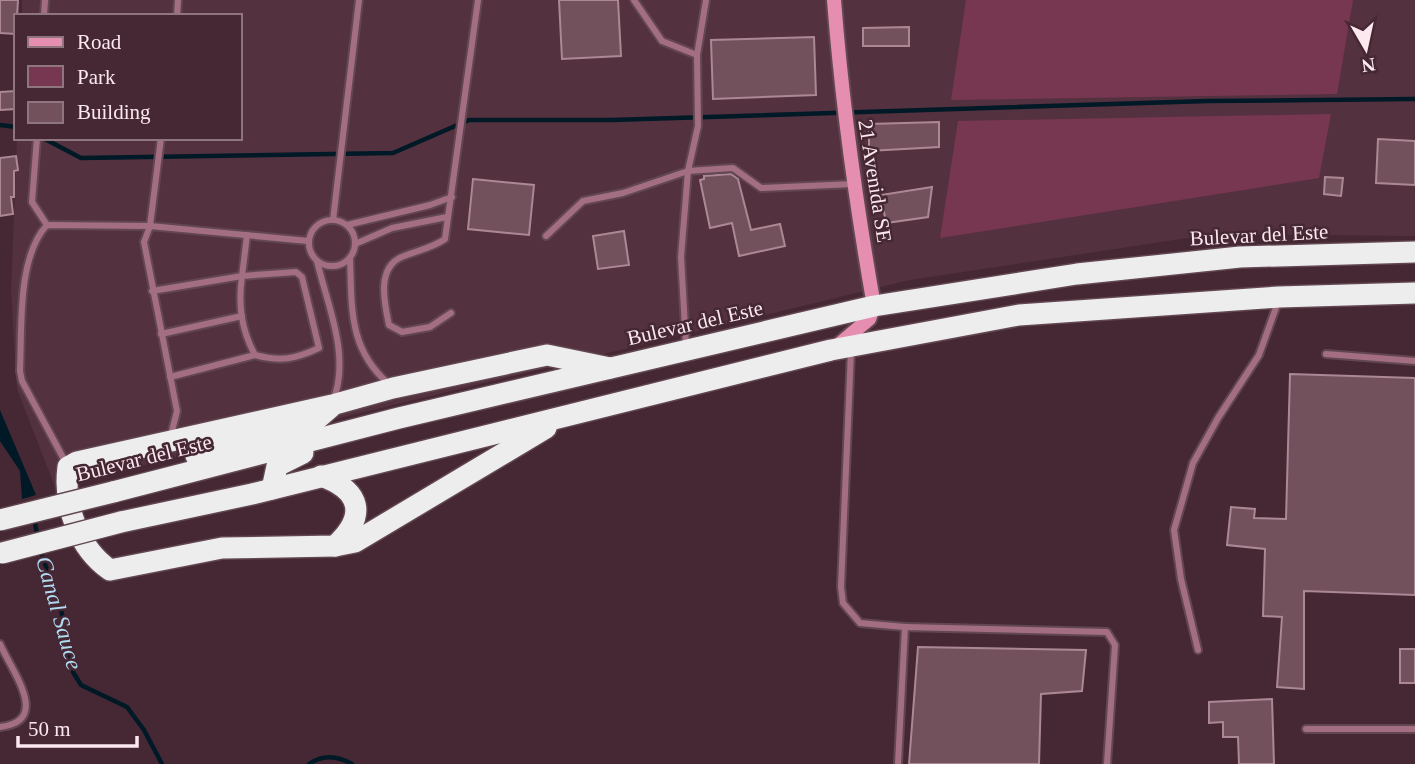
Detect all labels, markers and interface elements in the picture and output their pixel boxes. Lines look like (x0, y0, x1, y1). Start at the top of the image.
legend (14, 14, 242, 140)
north arrow (1331, 14, 1401, 84)
text: Road (77, 30, 122, 54)
text: N (1360, 54, 1377, 77)
text: Park (77, 65, 116, 89)
text: Building (77, 100, 151, 124)
street label: 21 Avenida SE (853, 118, 897, 244)
street label: Bulevar del Este (1189, 219, 1329, 251)
street label: Bulevar del Este (625, 296, 765, 350)
street label: Bulevar del Este (74, 430, 214, 486)
water label: Canal Sauce (31, 553, 87, 673)
scale bar (18, 704, 136, 748)
text: 50 m (28, 717, 71, 741)

